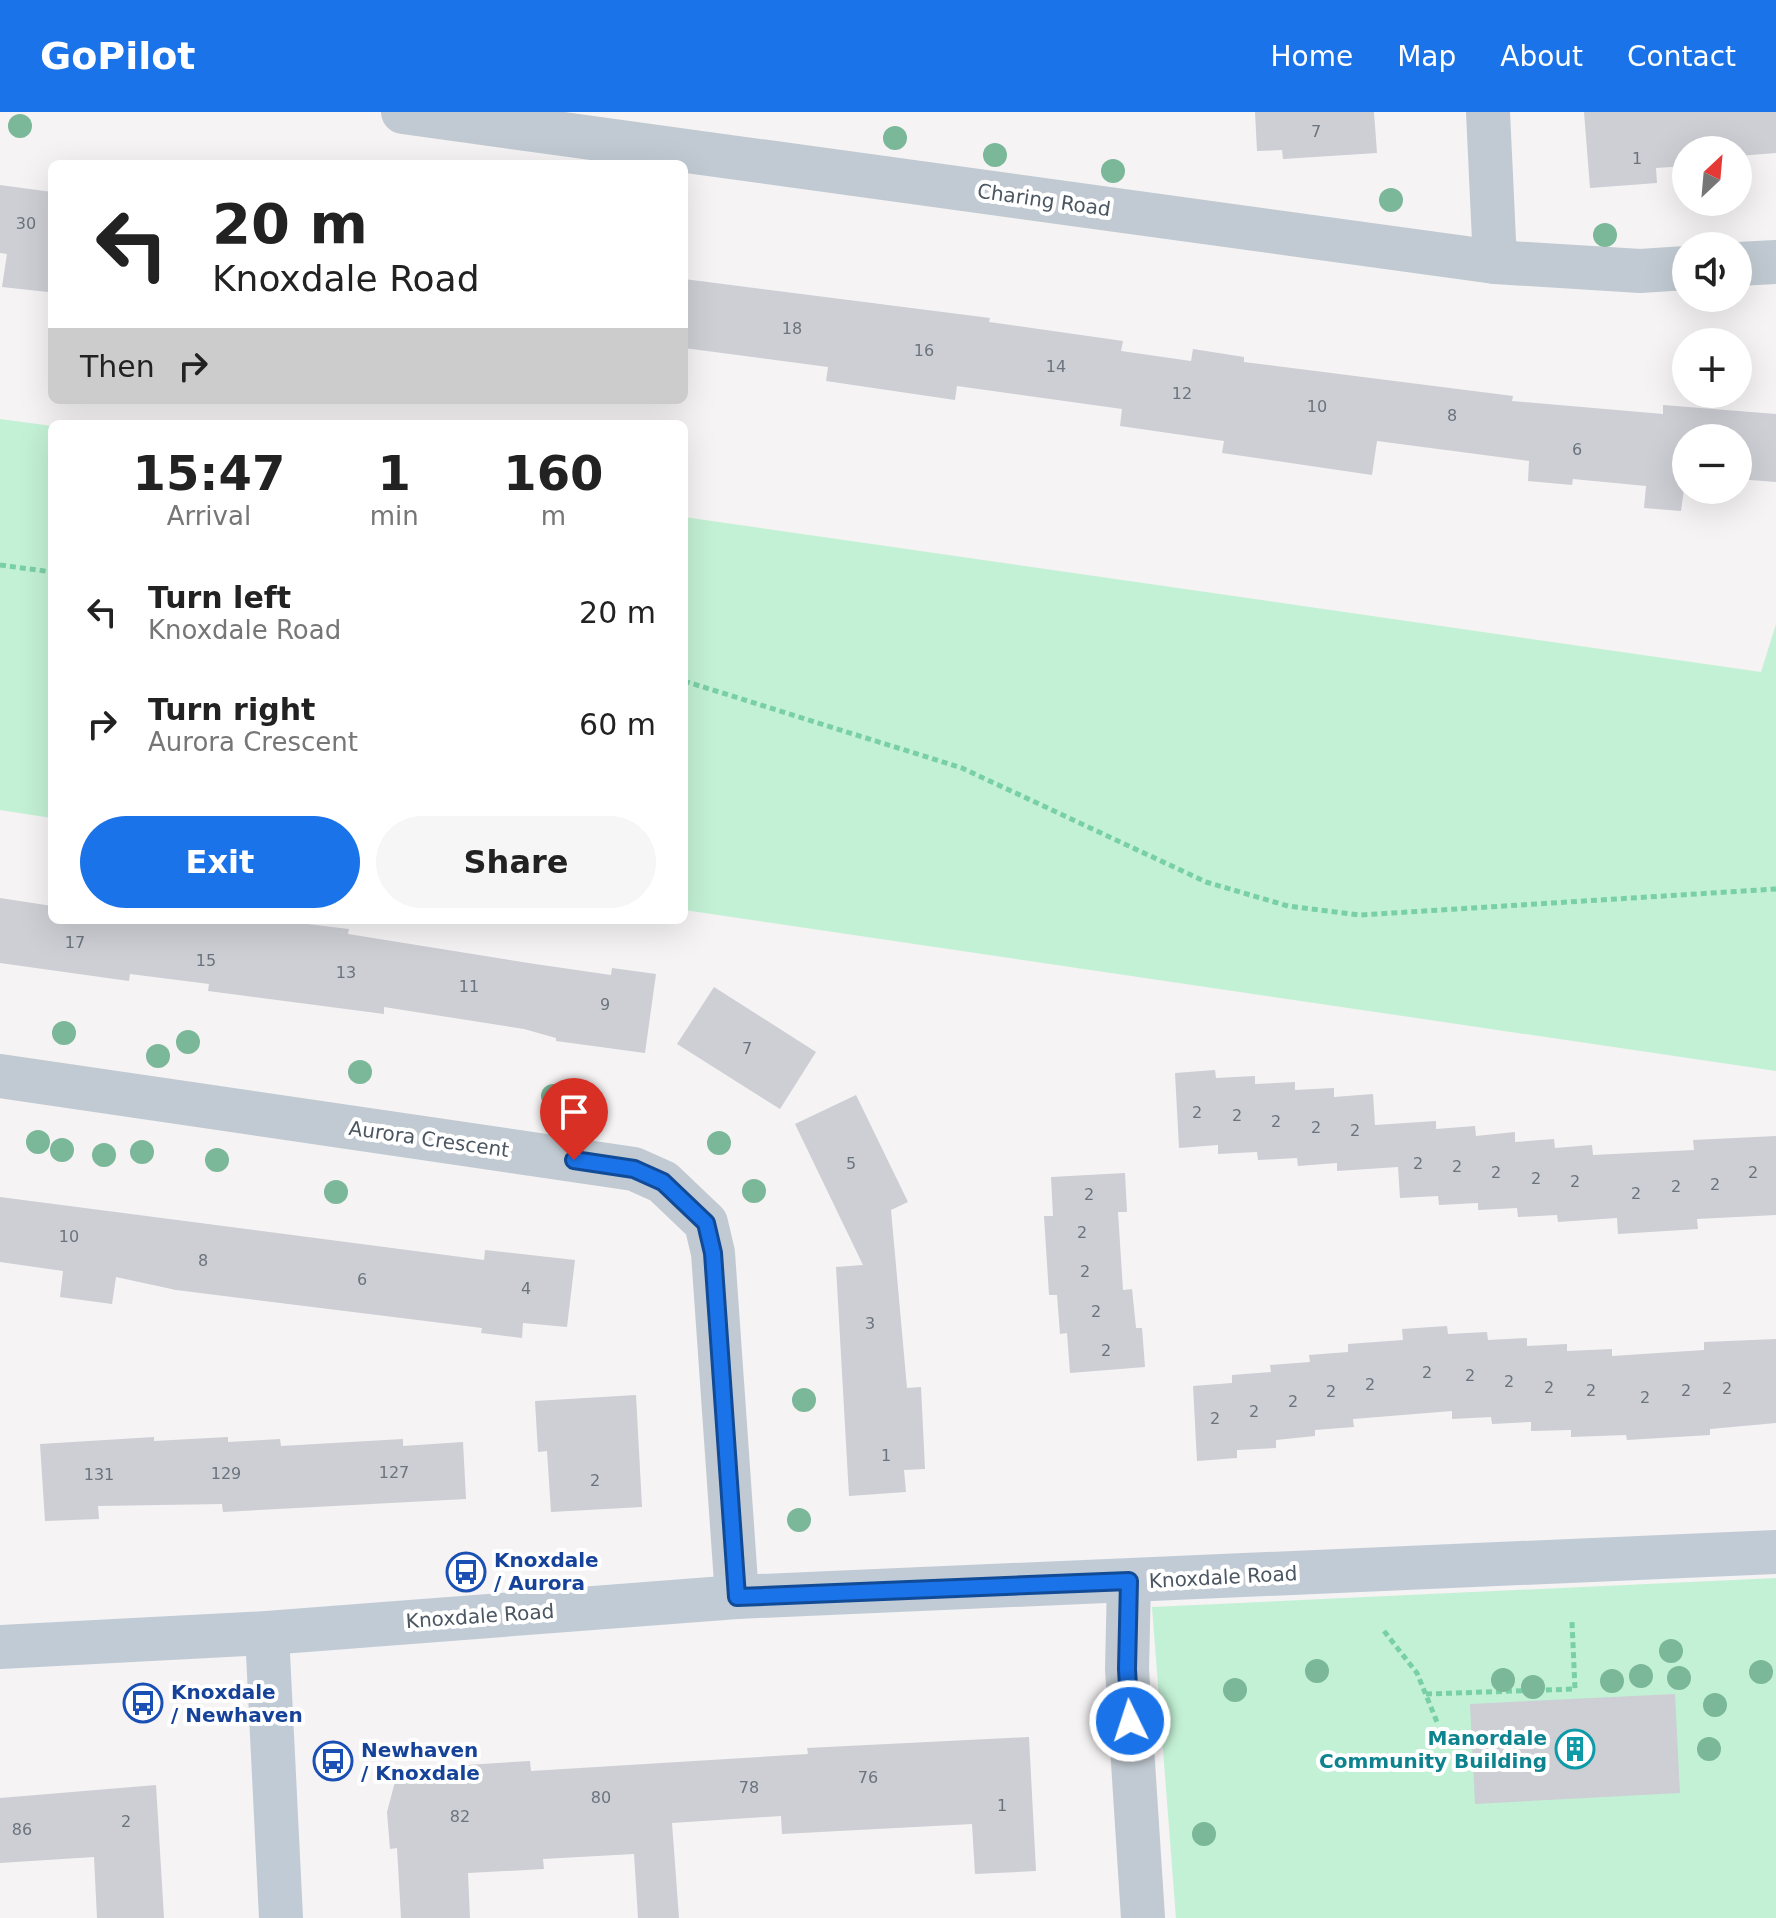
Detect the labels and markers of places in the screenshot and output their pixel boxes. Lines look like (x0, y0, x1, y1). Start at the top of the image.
pin (540, 1078, 608, 1160)
place label: Knoxdale / Aurora (494, 1548, 599, 1595)
bus stop icon: Knoxdale / Aurora (445, 1551, 487, 1593)
place label: Knoxdale / Newhaven (171, 1680, 303, 1727)
bus stop icon: Knoxdale / Newhaven (122, 1682, 164, 1724)
place label: Manordale Community Building (1319, 1726, 1547, 1773)
building icon: Manordale Community Building (1554, 1728, 1596, 1770)
place label: Newhaven / Knoxdale (361, 1738, 480, 1785)
bus stop icon: Newhaven / Knoxdale (312, 1740, 354, 1782)

